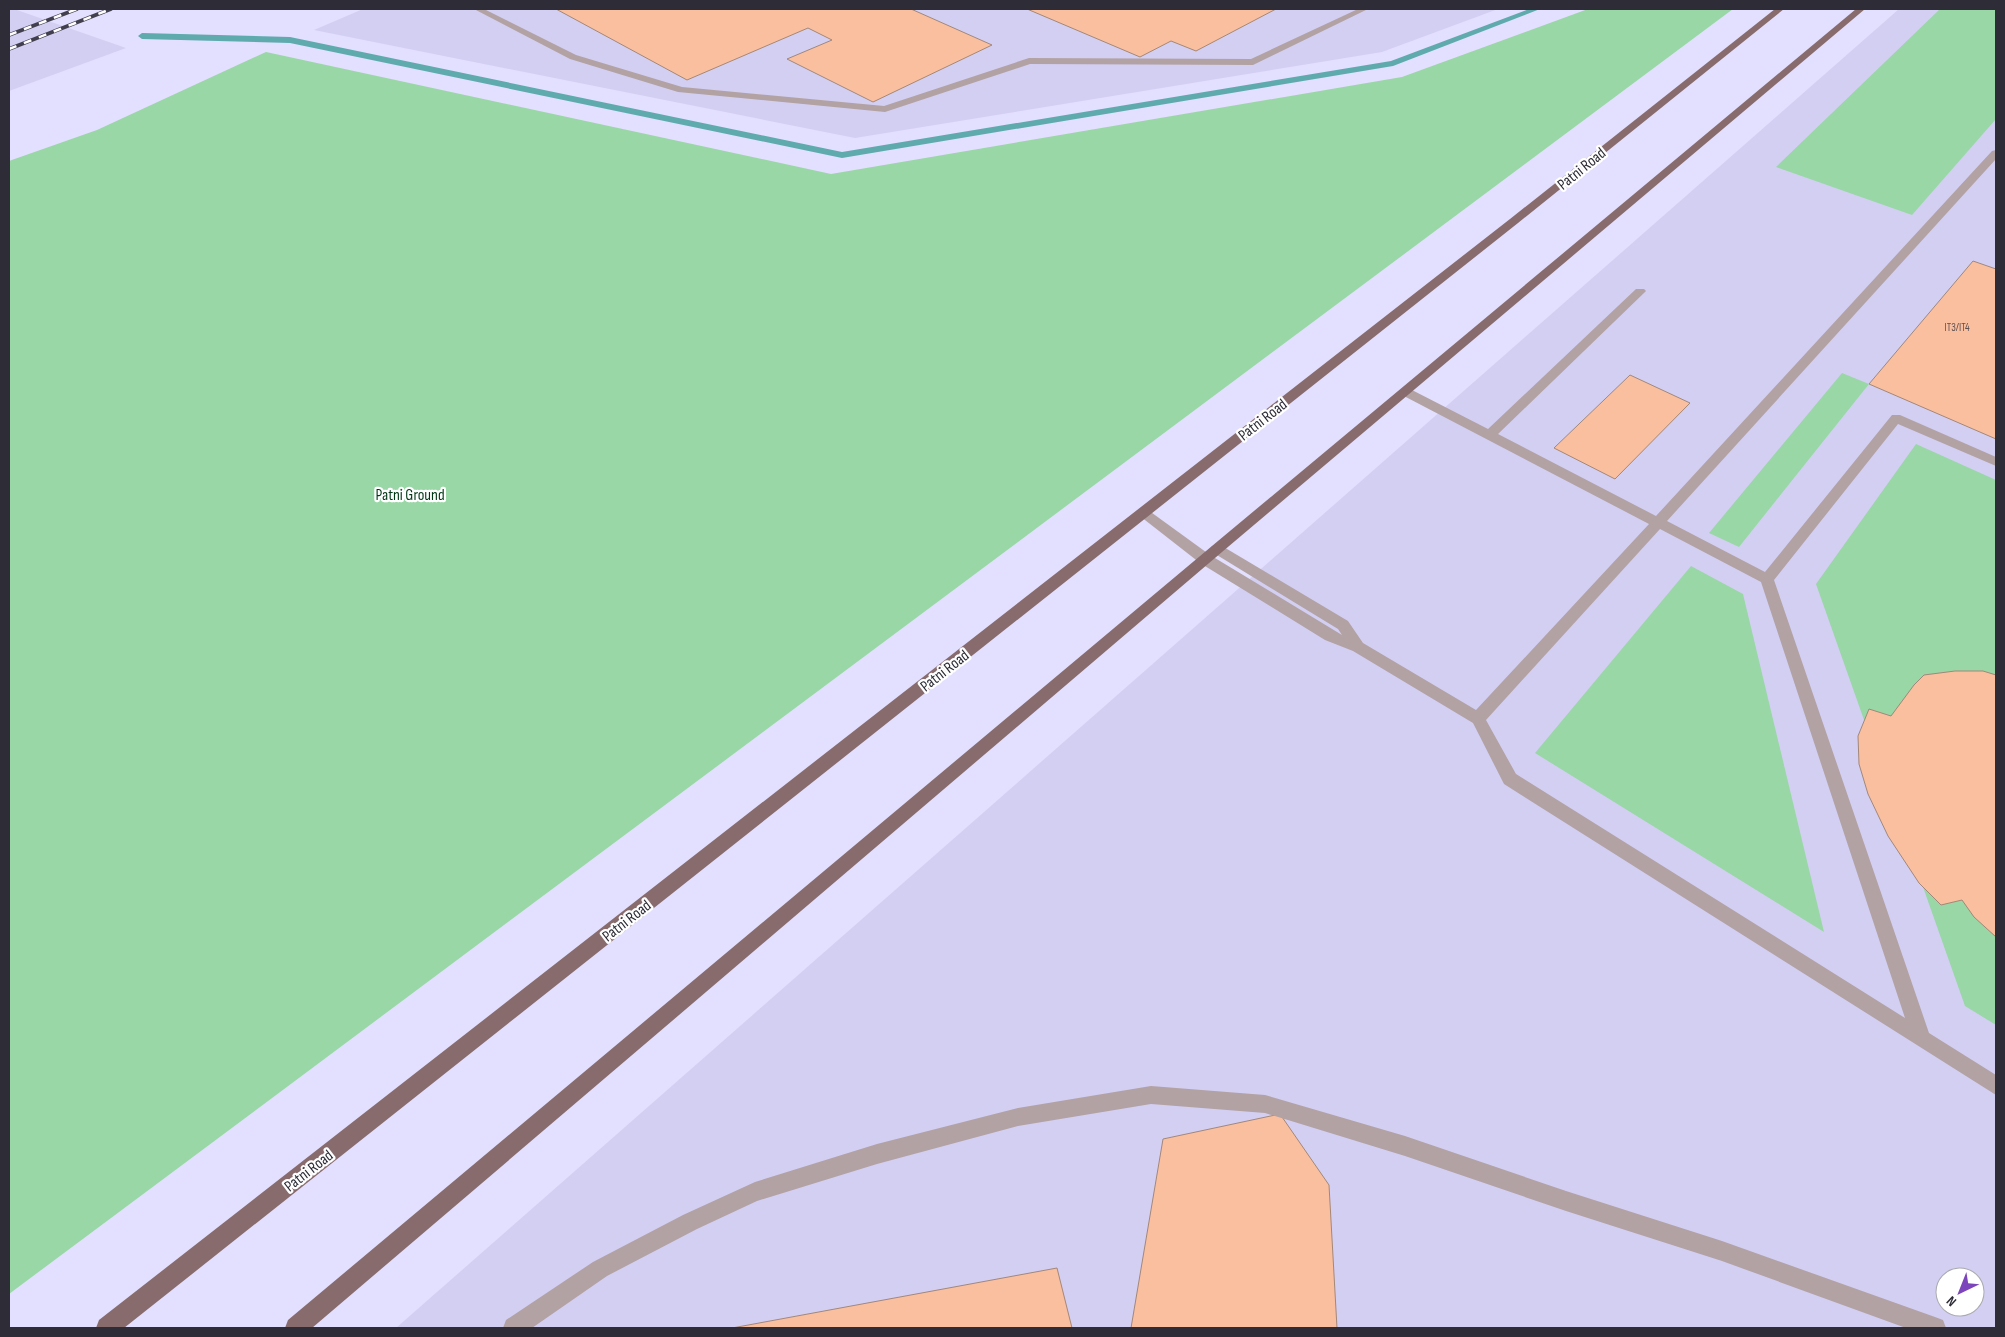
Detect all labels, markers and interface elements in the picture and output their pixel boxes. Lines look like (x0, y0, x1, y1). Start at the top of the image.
street label: Patni Road (1554, 144, 1610, 194)
house number: IT3/IT4 (1944, 321, 1970, 334)
street label: Patni Road (1235, 395, 1291, 445)
park label: Patni Ground (375, 486, 445, 505)
street label: Patni Road (917, 646, 973, 696)
street label: Patni Road (599, 896, 655, 946)
street label: Patni Road (281, 1146, 337, 1196)
north arrow (1935, 1267, 1985, 1317)
text: N (1943, 1292, 1960, 1310)

